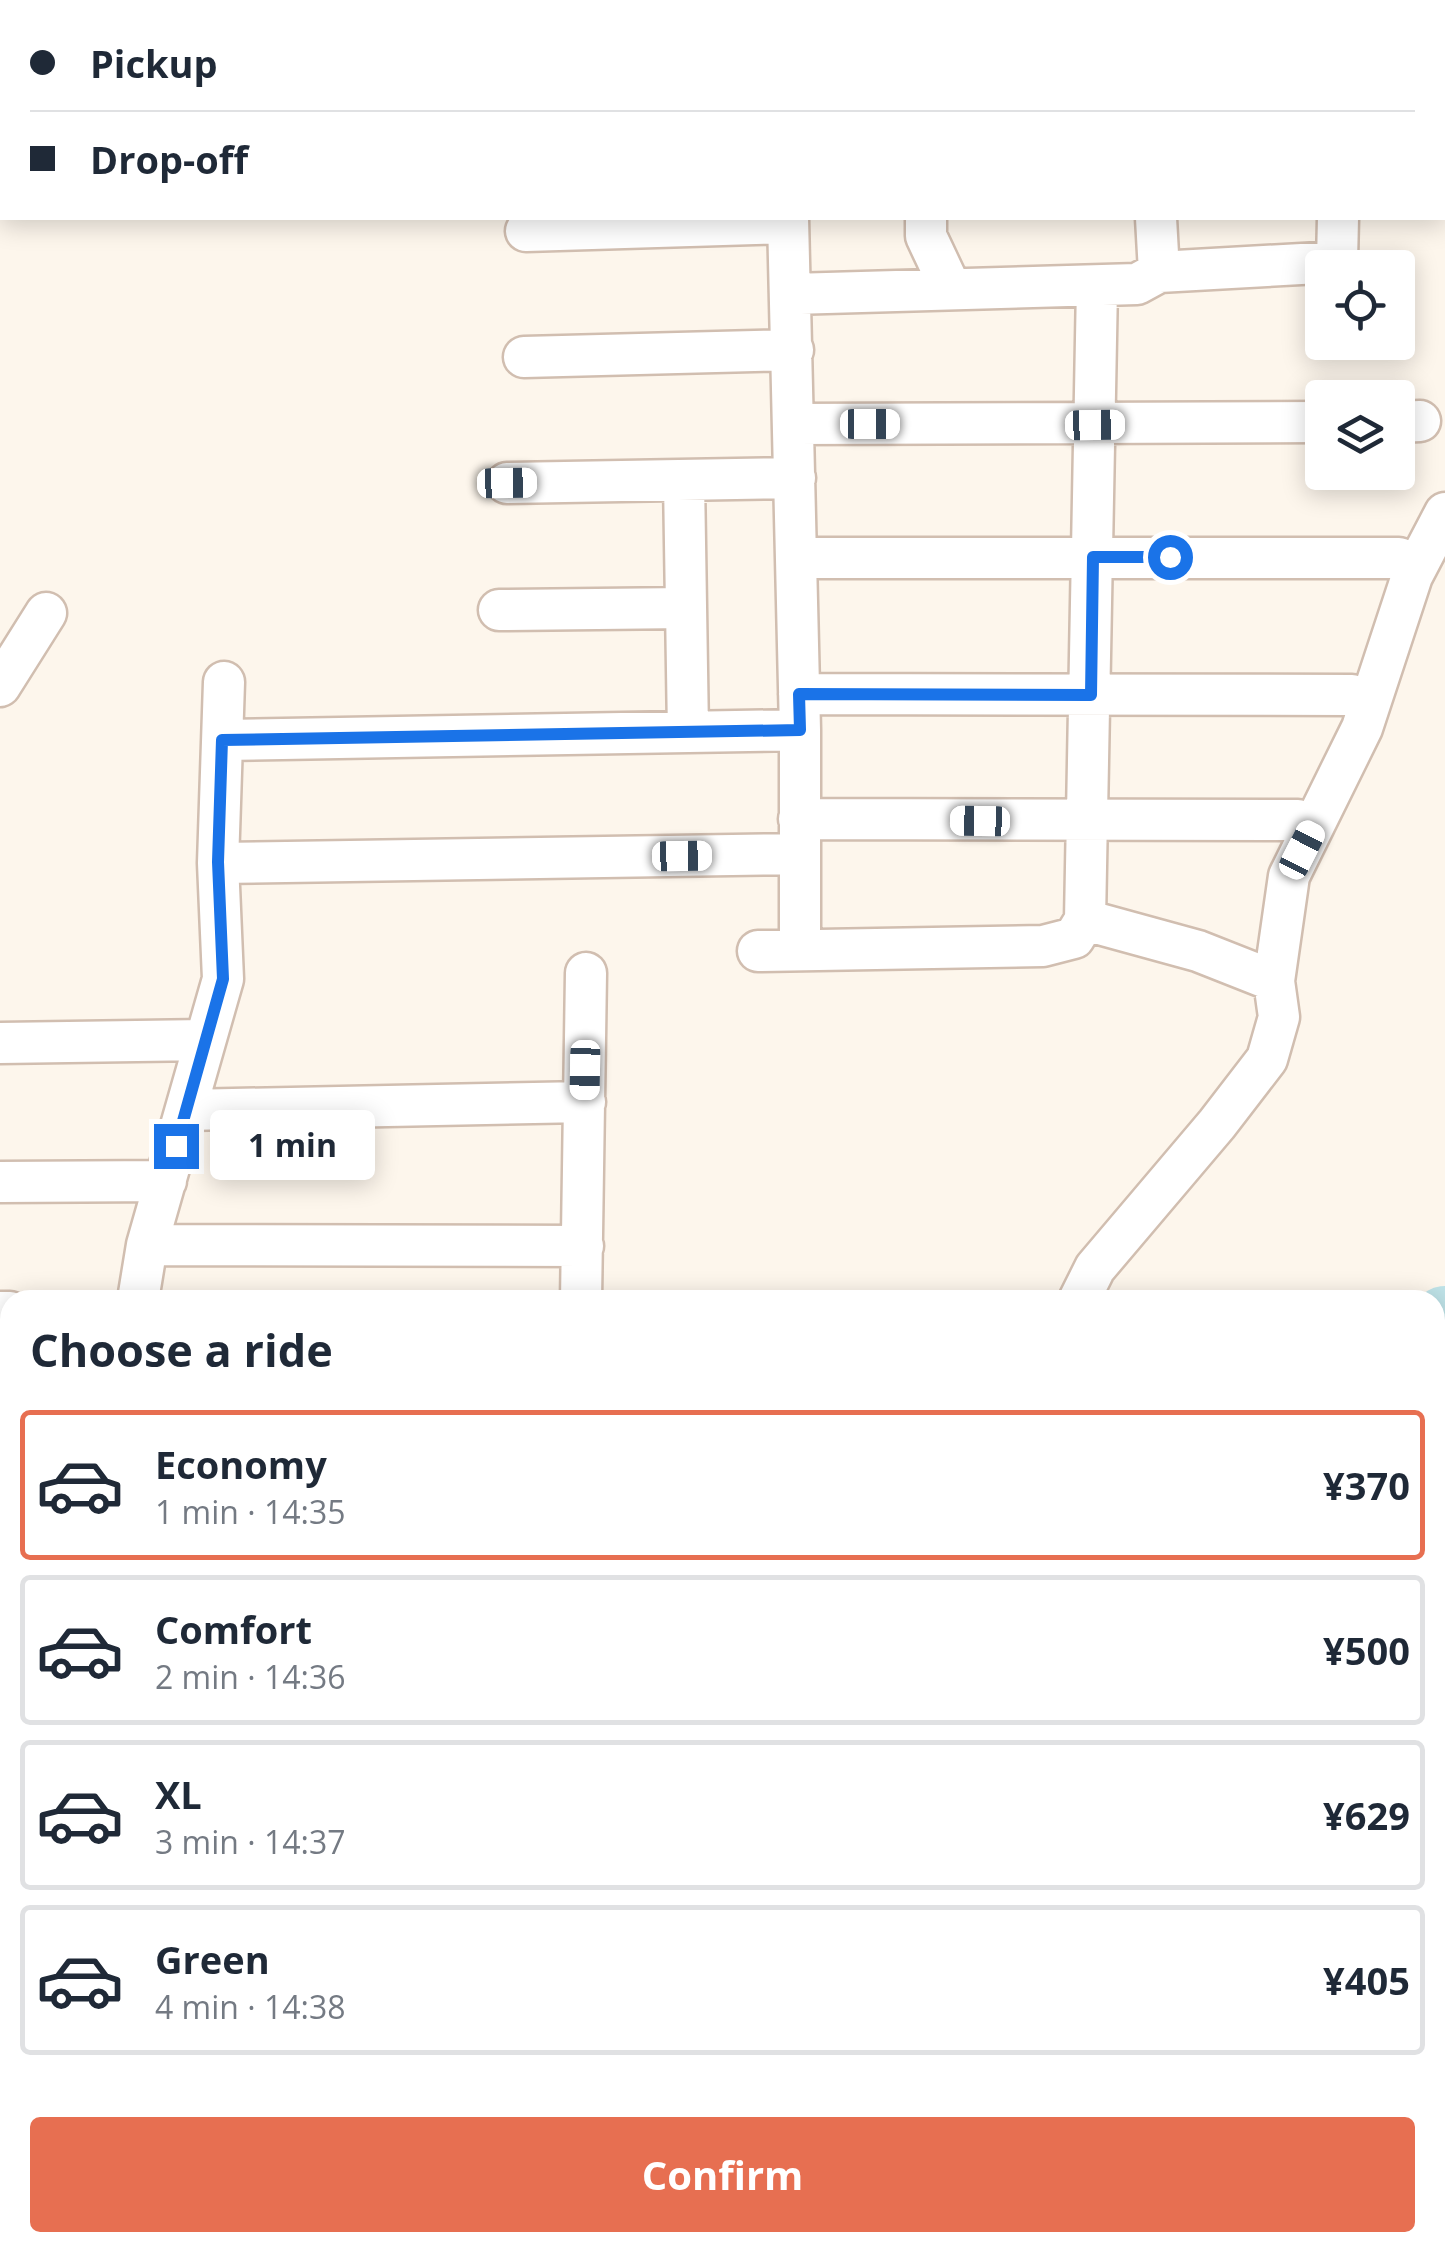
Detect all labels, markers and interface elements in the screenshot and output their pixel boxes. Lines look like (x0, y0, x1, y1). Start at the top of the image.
text: Pickup (90, 37, 218, 89)
text: Drop-off (90, 133, 248, 185)
map controls (1305, 250, 1415, 490)
button: locate (1305, 250, 1415, 360)
button: layers (1305, 380, 1415, 490)
car (840, 409, 900, 439)
car (1065, 409, 1125, 441)
car (477, 467, 537, 499)
route start (1148, 535, 1193, 580)
car (950, 805, 1010, 837)
car (1275, 816, 1329, 884)
car (652, 840, 712, 872)
car (569, 1040, 601, 1100)
callout: 1 min (211, 1111, 376, 1181)
text: 1 min (248, 1123, 337, 1166)
route end (154, 1124, 199, 1169)
text: Choose a ride (30, 1319, 333, 1380)
text: Economy (155, 1438, 327, 1490)
icon: car (35, 1440, 125, 1530)
text: ¥370 (1323, 1459, 1410, 1511)
text: 1 min · 14:35 (155, 1490, 346, 1533)
text: Comfort (155, 1603, 312, 1655)
icon: car (35, 1605, 125, 1695)
text: ¥500 (1323, 1624, 1410, 1676)
text: 2 min · 14:36 (155, 1655, 346, 1698)
text: XL (155, 1768, 202, 1820)
icon: car (35, 1770, 125, 1860)
text: ¥629 (1323, 1789, 1410, 1841)
text: 3 min · 14:37 (155, 1820, 346, 1863)
text: Green (155, 1933, 270, 1985)
icon: car (35, 1935, 125, 2025)
text: ¥405 (1323, 1954, 1410, 2006)
text: 4 min · 14:38 (155, 1985, 346, 2028)
button: Confirm (30, 2117, 1415, 2232)

